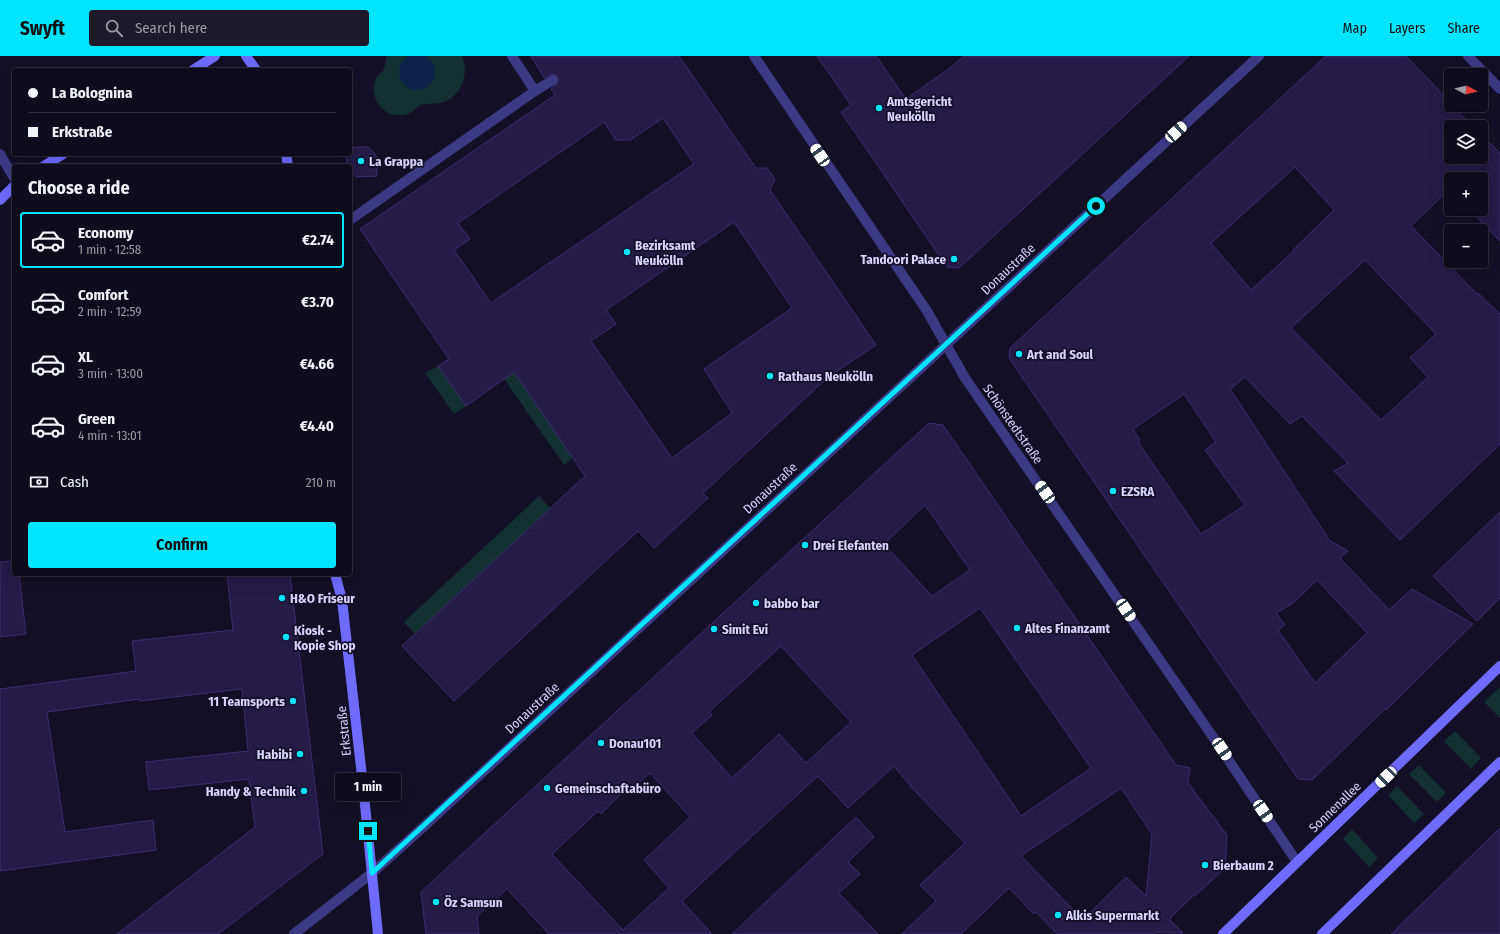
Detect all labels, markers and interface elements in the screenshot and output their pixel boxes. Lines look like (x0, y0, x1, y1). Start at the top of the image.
search box (89, 10, 369, 46)
text: Swyft (20, 17, 65, 40)
icon: search (103, 17, 125, 39)
text: Search here (135, 19, 207, 37)
text: Map (1343, 20, 1367, 37)
text: Layers (1389, 20, 1425, 37)
text: Share (1447, 20, 1480, 37)
north arrow (1444, 68, 1488, 112)
map controls (1444, 68, 1488, 268)
text: La Bolognina (52, 84, 132, 102)
place label: Amtsgericht Neukölln (886, 94, 953, 124)
marker: Amtsgericht Neukölln (874, 103, 884, 113)
car (1163, 120, 1189, 144)
button: layers (1444, 120, 1488, 164)
text: Erkstraße (52, 123, 112, 141)
car (808, 142, 832, 168)
place label: La Grappa (369, 154, 424, 169)
marker: La Grappa (356, 156, 366, 166)
button: + (1444, 172, 1488, 216)
text: Choose a ride (28, 177, 130, 199)
route start (1087, 197, 1105, 215)
icon: car (30, 222, 66, 258)
text: Economy (78, 224, 133, 242)
button: − (1444, 224, 1488, 268)
text: €2.74 (302, 231, 334, 249)
place label: Bezirksamt Neukölln (635, 238, 696, 268)
street label: Donaustraße (978, 240, 1038, 298)
text: 1 min · 12:58 (78, 242, 141, 257)
marker: Bezirksamt Neukölln (622, 247, 632, 257)
place label: Tandoori Palace (860, 252, 946, 267)
marker: Tandoori Palace (949, 254, 959, 264)
icon: car (30, 284, 66, 320)
text: Comfort (78, 286, 129, 304)
text: €3.70 (301, 293, 334, 311)
text: 2 min · 12:59 (78, 304, 141, 319)
icon: car (30, 346, 66, 382)
place label: Art and Soul (1026, 347, 1094, 362)
text: XL (78, 348, 93, 366)
marker: Art and Soul (1014, 349, 1024, 359)
text: €4.66 (300, 355, 334, 373)
text: 3 min · 13:00 (78, 366, 143, 381)
place label: Rathaus Neukölln (778, 369, 873, 384)
marker: Rathaus Neukölln (765, 371, 775, 381)
street label: Schönstedtstraße (980, 381, 1046, 467)
icon: car (30, 408, 66, 444)
text: Green (78, 410, 115, 428)
text: €4.40 (300, 417, 334, 435)
text: 4 min · 13:01 (78, 428, 142, 443)
street label: Donaustraße (740, 459, 800, 517)
icon: cash (28, 471, 50, 493)
text: Cash (60, 473, 89, 491)
text: 210 m (306, 475, 336, 490)
car (1033, 479, 1057, 505)
place label: EZSRA (1121, 484, 1155, 499)
marker: EZSRA (1108, 486, 1118, 496)
button: Confirm (28, 522, 336, 568)
place label: Drei Elefanten (813, 538, 889, 553)
marker: Drei Elefanten (800, 540, 810, 550)
place label: H&O Friseur (290, 591, 355, 606)
marker: H&O Friseur (277, 593, 287, 603)
place label: babbo bar (764, 596, 820, 611)
car (1114, 597, 1138, 623)
marker: babbo bar (751, 598, 761, 608)
place label: Altes Finanzamt (1024, 621, 1111, 636)
place label: Simit Evi (722, 622, 768, 637)
place label: Kiosk - Kopie Shop (294, 623, 356, 653)
marker: Altes Finanzamt (1012, 623, 1022, 633)
marker: Simit Evi (709, 624, 719, 634)
marker: Kiosk - Kopie Shop (281, 632, 291, 642)
street label: Donaustraße (502, 679, 562, 737)
place label: 11 Teamsports (208, 694, 285, 709)
marker: 11 Teamsports (288, 696, 298, 706)
street label: Erkstraße (334, 705, 354, 757)
place label: Donau101 (609, 736, 661, 751)
car (1210, 736, 1234, 762)
marker: Donau101 (596, 738, 606, 748)
place label: Habibi (257, 747, 292, 762)
marker: Habibi (295, 749, 305, 759)
car (1373, 764, 1399, 790)
callout: 1 min (335, 773, 401, 801)
text: 1 min (354, 779, 382, 794)
street label: Sonnenallee (1306, 779, 1364, 835)
place label: Gemeinschaftabüro (555, 781, 661, 796)
marker: Gemeinschaftabüro (542, 783, 552, 793)
place label: Handy & Technik (206, 784, 296, 799)
marker: Handy & Technik (299, 786, 309, 796)
car (1251, 798, 1275, 824)
route end (359, 822, 377, 840)
place label: Bierbaum 2 (1213, 858, 1274, 873)
marker: Bierbaum 2 (1200, 860, 1210, 870)
place label: Öz Samsun (444, 895, 503, 910)
marker: Öz Samsun (431, 897, 441, 907)
place label: Alkis Supermarkt (1065, 908, 1160, 923)
marker: Alkis Supermarkt (1053, 910, 1063, 920)

